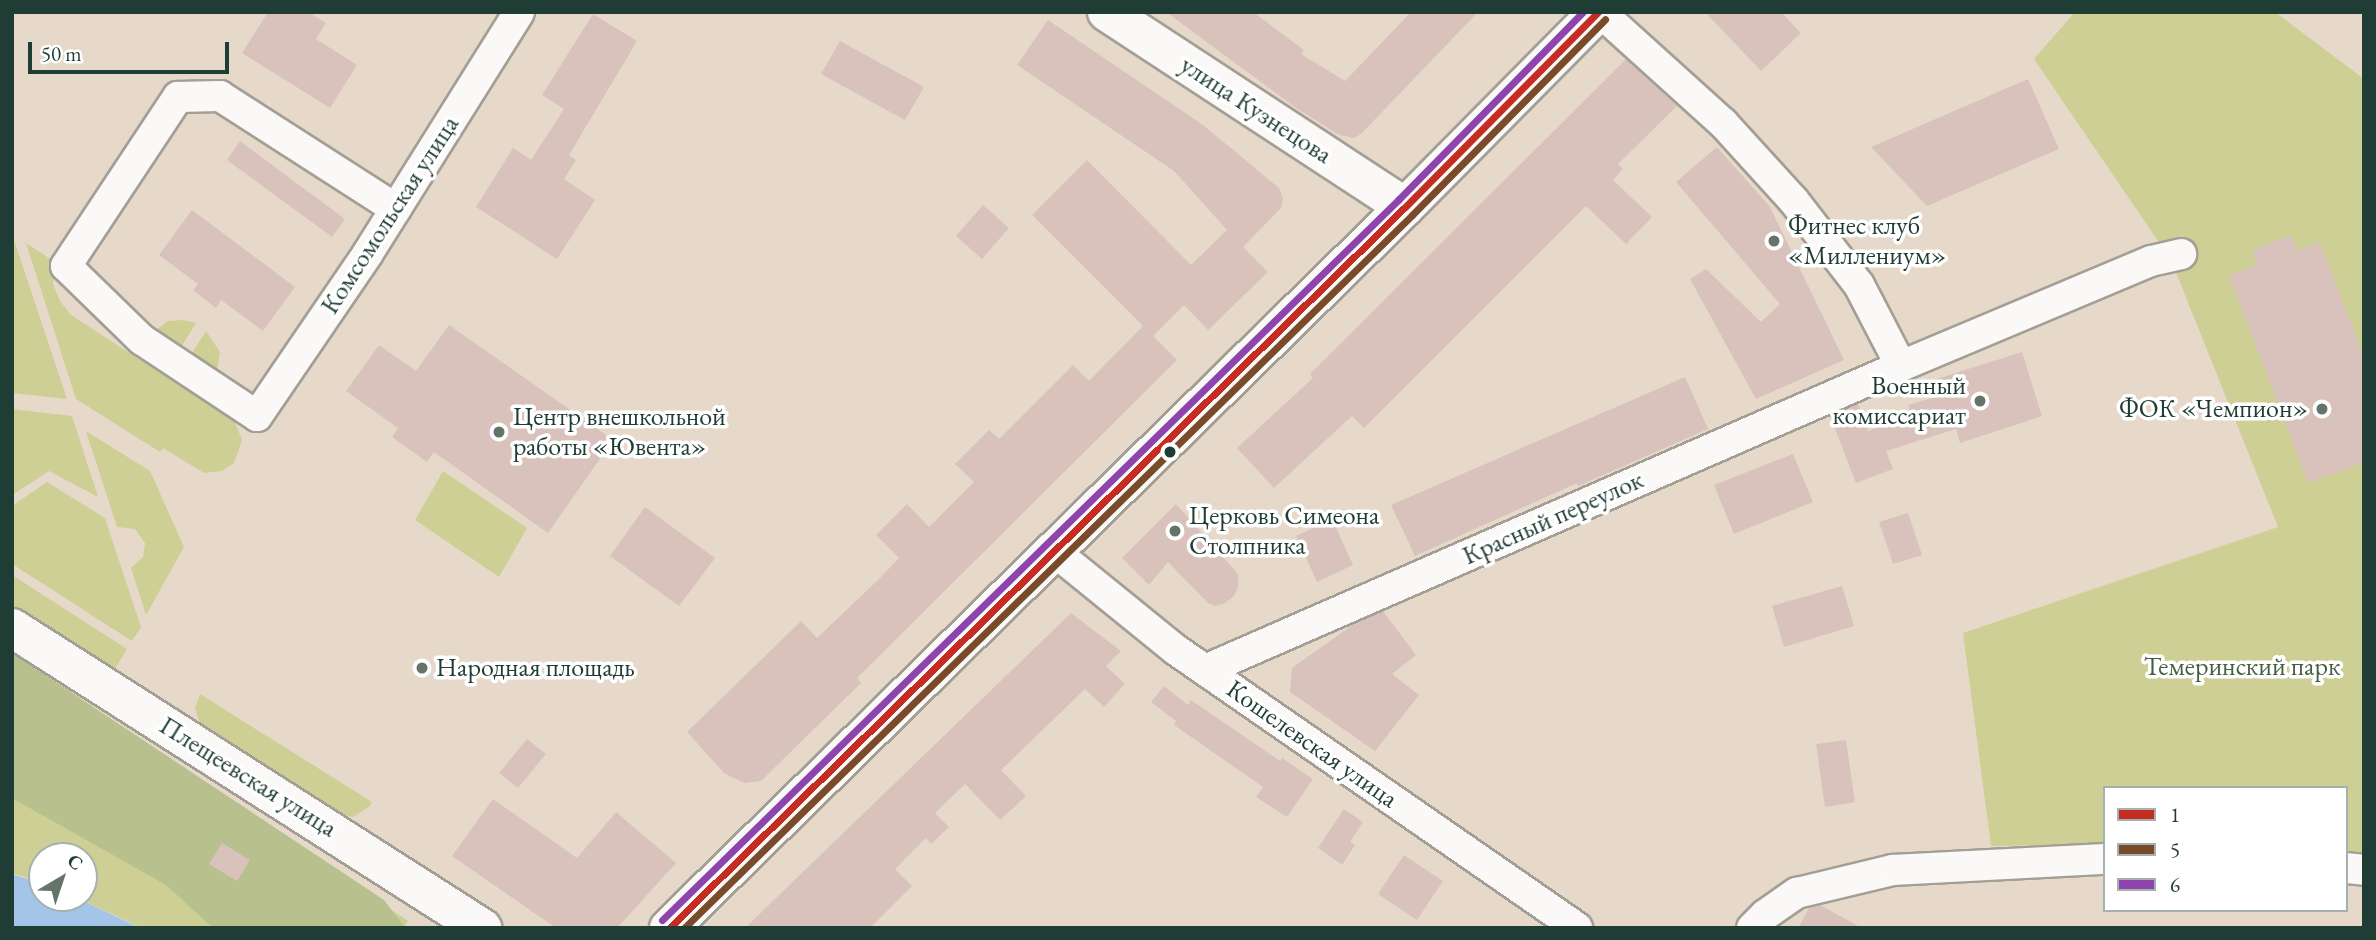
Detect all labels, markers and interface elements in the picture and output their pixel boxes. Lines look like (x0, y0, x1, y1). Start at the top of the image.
scale bar (32, 28, 233, 72)
text: 50 m (41, 40, 82, 67)
street label: улица Кузнецова (1174, 49, 1338, 171)
street label: Комсомольская улица (314, 110, 466, 320)
place label: Фитнес клуб «Миллениум» (1788, 210, 1946, 272)
marker: Фитнес клуб «Миллениум» (1766, 233, 1782, 249)
place label: Военный комиссариат (1833, 370, 1966, 432)
marker: Военный комиссариат (1972, 393, 1988, 409)
place label: ФОК «Чемпион» (2119, 393, 2308, 425)
place label: Центр внешкольной работы «Ювента» (513, 401, 726, 462)
marker: ФОК «Чемпион» (2314, 401, 2330, 417)
marker: Центр внешкольной работы «Ювента» (491, 424, 507, 440)
unlabelled marker (1163, 445, 1177, 459)
street label: Красный переулок (1458, 464, 1648, 572)
place label: Церковь Симеона Столпника (1189, 500, 1379, 562)
marker: Церковь Симеона Столпника (1167, 523, 1183, 539)
park label: Темеринский парк (2144, 651, 2340, 683)
place label: Народная площадь (436, 652, 635, 684)
marker: Народная площадь (414, 660, 430, 676)
street label: Кошелевская улица (1221, 673, 1403, 815)
street label: Плещеевская улица (154, 710, 342, 844)
legend (2103, 786, 2348, 912)
text: 1 (2170, 801, 2180, 828)
text: 5 (2170, 836, 2180, 863)
north arrow (28, 842, 98, 912)
text: С (62, 848, 88, 876)
text: 6 (2170, 871, 2180, 898)

